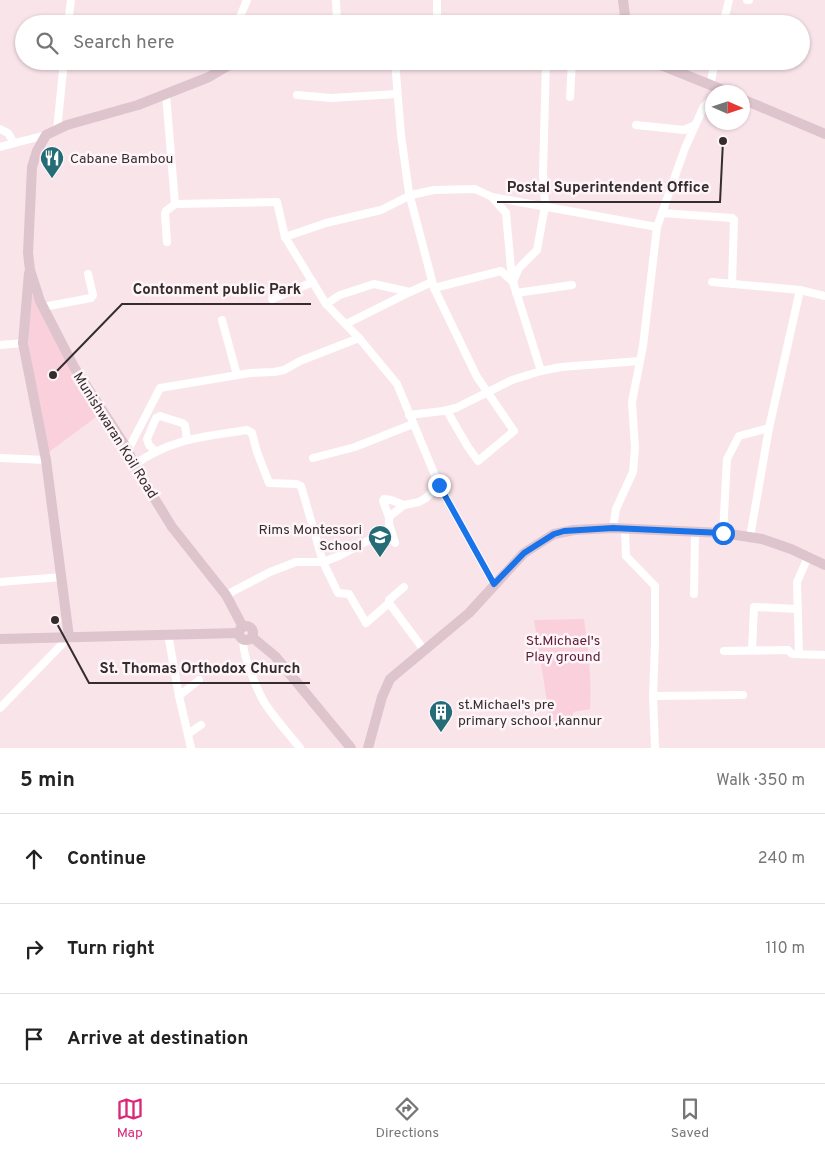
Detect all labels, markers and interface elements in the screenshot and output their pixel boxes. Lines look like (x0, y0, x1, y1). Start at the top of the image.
search box (15, 15, 810, 70)
icon: search (33, 29, 61, 57)
text: Search here (73, 31, 175, 55)
north arrow (705, 85, 750, 130)
restaurant icon: Cabane Bambou (39, 145, 65, 179)
place label: Cabane Bambou (70, 151, 173, 168)
callout: Postal Superintendent Office (497, 172, 720, 202)
text: Postal Superintendent Office (507, 179, 709, 198)
callout: Contonment public Park (122, 274, 311, 304)
text: Contonment public Park (133, 281, 301, 300)
street label: Munishwaran Koil Road (69, 369, 161, 502)
route end (428, 474, 451, 497)
place label: Rims Montessori School (259, 522, 362, 555)
route start (712, 522, 735, 545)
school or university icon: Rims Montessori School (367, 524, 393, 558)
park label: St.Michael's Play ground (525, 633, 601, 666)
callout: St. Thomas Orthodox Church (89, 653, 310, 683)
text: St. Thomas Orthodox Church (100, 660, 300, 679)
place label: st.Michael's pre primary school ,kannur (458, 697, 603, 730)
building icon: st.Michael's pre primary school ,kannur (428, 699, 454, 733)
text: 5 min (20, 767, 75, 794)
text: Walk · 350 m (716, 771, 805, 791)
icon: ahead (20, 845, 48, 873)
text: Continue (67, 847, 146, 871)
text: 240 m (758, 849, 805, 869)
icon: right (20, 935, 48, 963)
text: Turn right (67, 937, 155, 961)
text: 110 m (765, 939, 805, 959)
icon: arrive (20, 1025, 48, 1053)
text: Arrive at destination (67, 1027, 248, 1051)
tab: Map (116, 1095, 144, 1142)
tab: Directions (375, 1095, 439, 1142)
tab: Saved (671, 1095, 709, 1142)

